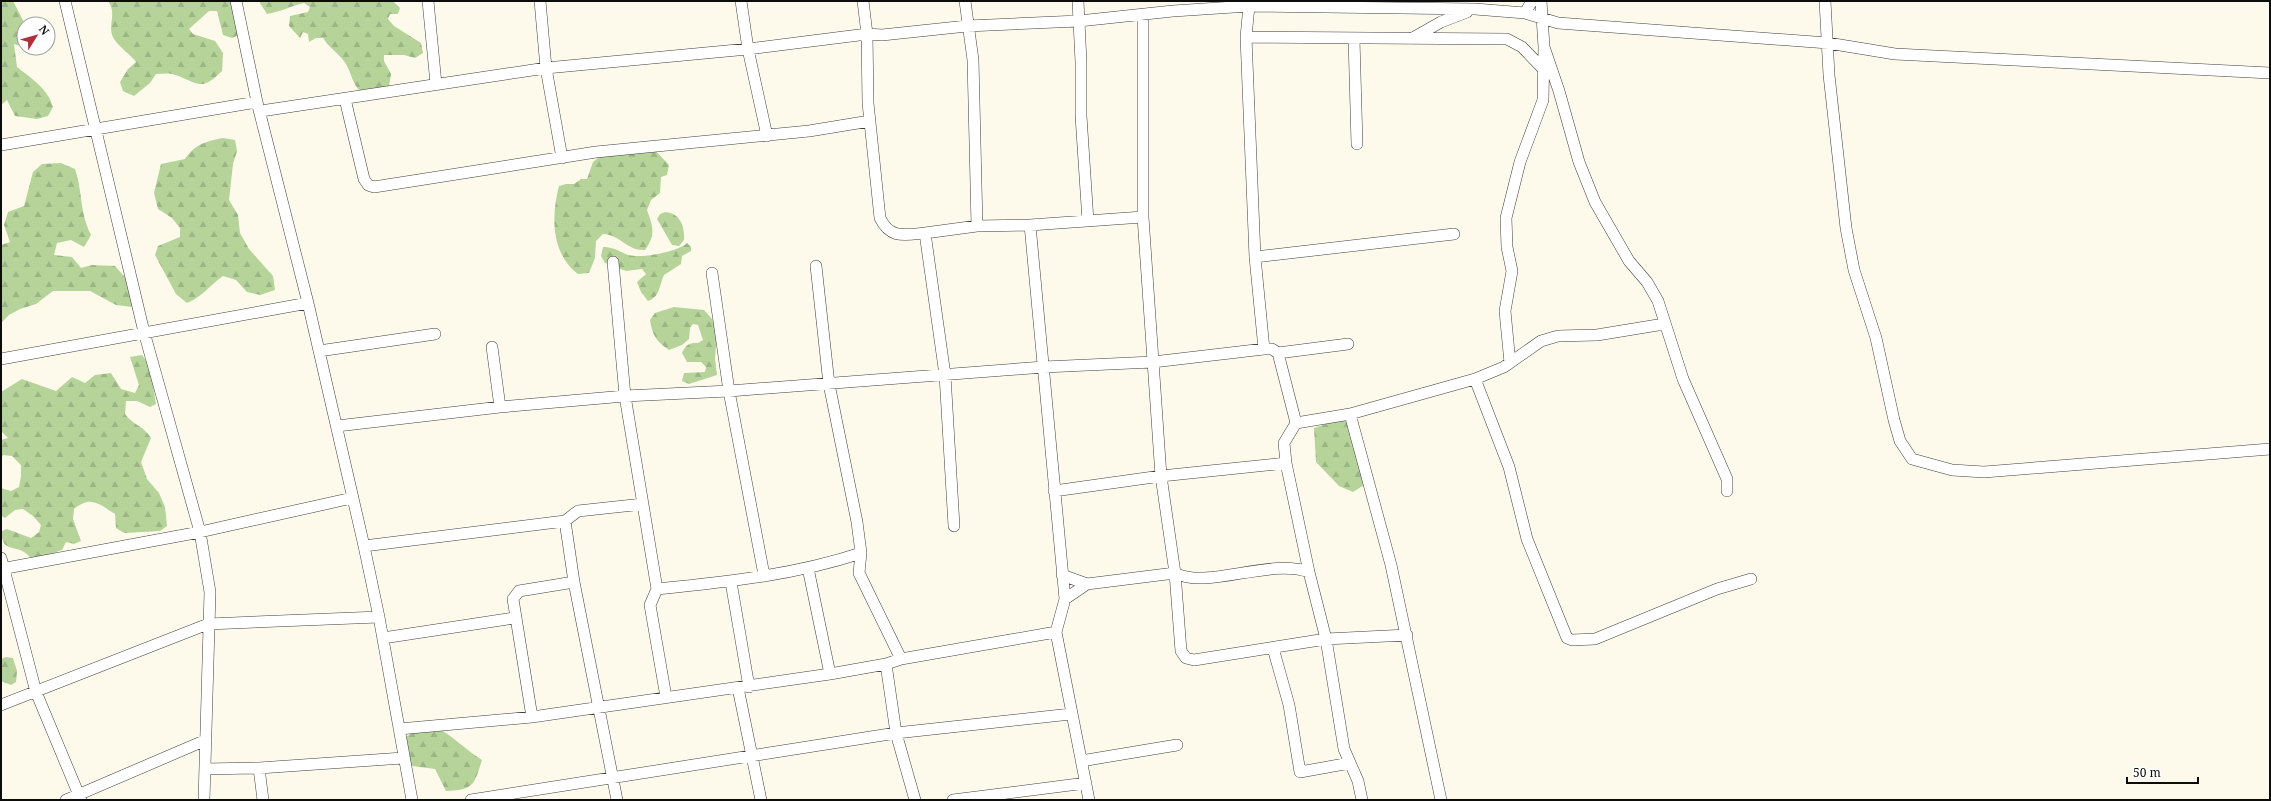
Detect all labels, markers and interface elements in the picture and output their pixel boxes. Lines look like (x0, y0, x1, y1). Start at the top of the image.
north arrow (16, 16, 56, 56)
text: N (36, 22, 53, 38)
scale bar (2127, 759, 2198, 785)
text: 50 m (2133, 764, 2161, 781)

